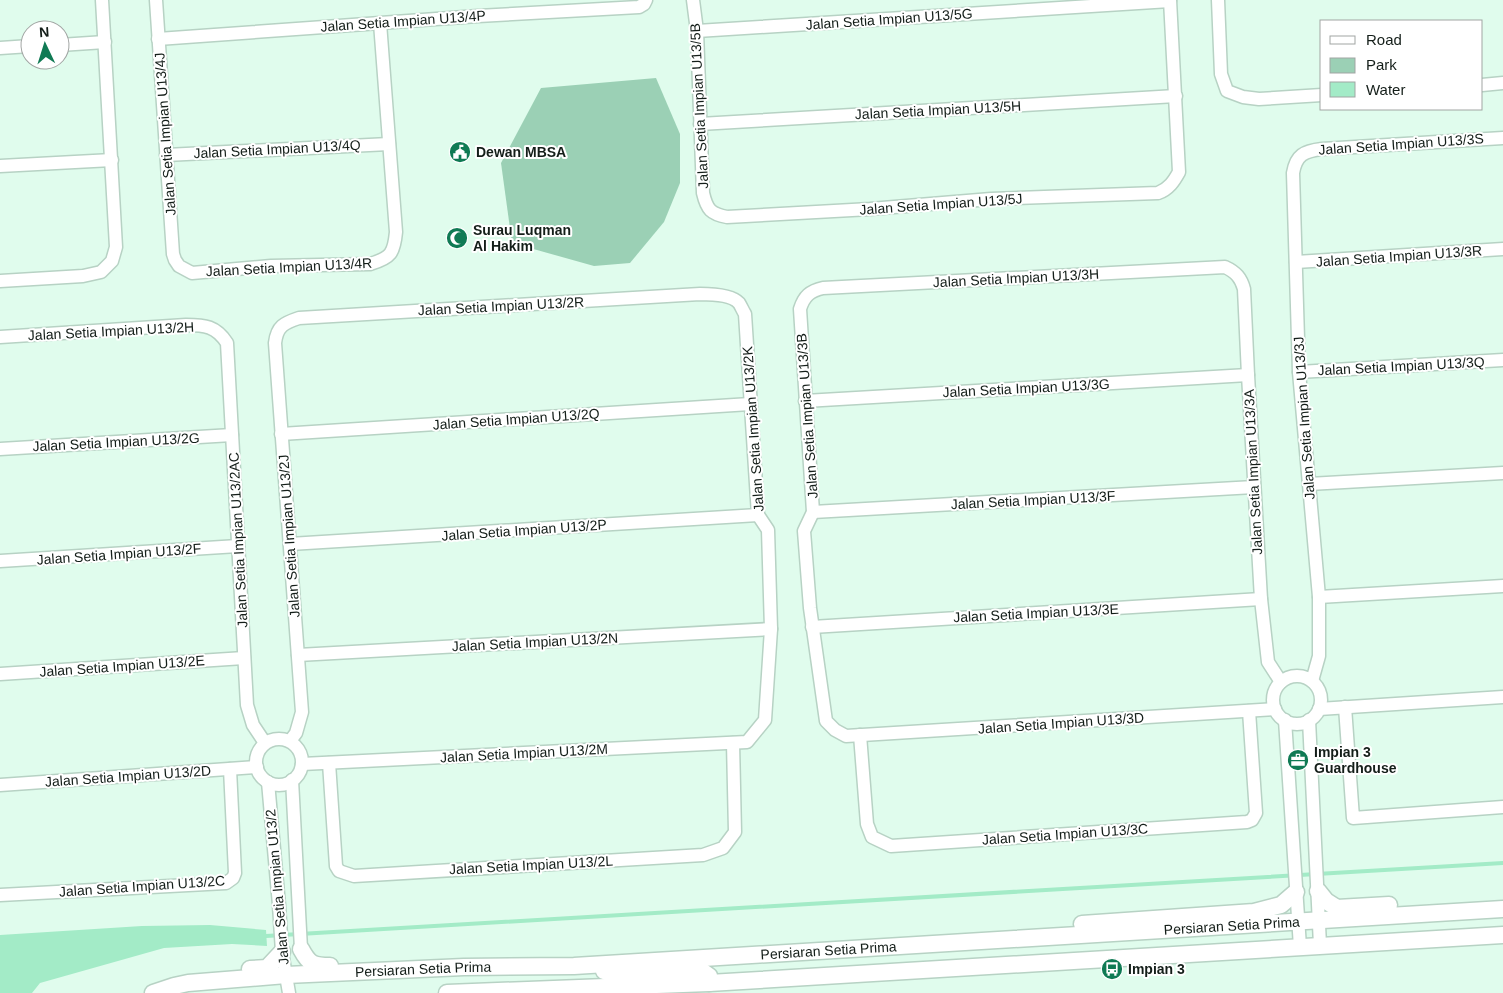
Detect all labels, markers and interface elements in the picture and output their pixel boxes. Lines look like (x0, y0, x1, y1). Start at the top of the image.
street label: Jalan Setia Impian U13/5G (805, 5, 973, 33)
street label: Jalan Setia Impian U13/4P (320, 7, 486, 35)
north arrow (20, 20, 70, 70)
legend (1320, 20, 1483, 110)
street label: Jalan Setia Impian U13/5B (687, 23, 711, 189)
text: N (38, 24, 50, 40)
text: Road (1366, 31, 1402, 48)
street label: Jalan Setia Impian U13/4J (151, 52, 179, 216)
text: Park (1366, 56, 1397, 73)
text: Water (1366, 81, 1405, 98)
street label: Jalan Setia Impian U13/5H (854, 98, 1022, 122)
street label: Jalan Setia Impian U13/3S (1318, 130, 1484, 158)
street label: Jalan Setia Impian U13/4Q (193, 137, 361, 161)
public building icon: Dewan MBSA (448, 140, 472, 164)
place label: Dewan MBSA (476, 144, 566, 160)
street label: Jalan Setia Impian U13/5J (859, 190, 1023, 218)
place label: Surau Luqman Al Hakim (473, 222, 571, 254)
mosque icon: Surau Luqman Al Hakim (445, 226, 469, 250)
street label: Jalan Setia Impian U13/3R (1315, 242, 1483, 270)
street label: Jalan Setia Impian U13/4R (205, 255, 373, 279)
street label: Jalan Setia Impian U13/3H (932, 266, 1100, 290)
street label: Jalan Setia Impian U13/2R (417, 294, 585, 318)
street label: Jalan Setia Impian U13/2H (27, 319, 195, 343)
street label: Jalan Setia Impian U13/3B (793, 333, 821, 499)
street label: Jalan Setia Impian U13/3J (1290, 336, 1318, 500)
street label: Jalan Setia Impian U13/2K (739, 345, 767, 512)
street label: Jalan Setia Impian U13/3Q (1317, 354, 1485, 378)
street label: Jalan Setia Impian U13/3G (942, 376, 1110, 400)
street label: Jalan Setia Impian U13/3A (1241, 388, 1265, 555)
street label: Jalan Setia Impian U13/2Q (432, 405, 600, 433)
street label: Jalan Setia Impian U13/2G (32, 430, 200, 454)
street label: Jalan Setia Impian U13/2AC (225, 452, 251, 628)
street label: Jalan Setia Impian U13/2J (275, 454, 303, 618)
street label: Jalan Setia Impian U13/3F (950, 488, 1116, 512)
street label: Jalan Setia Impian U13/2P (441, 516, 607, 544)
street label: Jalan Setia Impian U13/2F (36, 540, 202, 568)
street label: Jalan Setia Impian U13/3E (953, 601, 1119, 625)
street label: Jalan Setia Impian U13/2N (451, 630, 619, 654)
street label: Jalan Setia Impian U13/2E (39, 652, 205, 680)
street label: Jalan Setia Impian U13/3D (977, 709, 1145, 737)
street label: Jalan Setia Impian U13/2M (440, 741, 608, 765)
place label: Impian 3 Guardhouse (1314, 744, 1397, 776)
office icon: Impian 3 Guardhouse (1286, 748, 1310, 772)
street label: Jalan Setia Impian U13/2D (44, 762, 212, 790)
street label: Jalan Setia Impian U13/2 (262, 808, 292, 966)
street label: Jalan Setia Impian U13/3C (981, 820, 1149, 848)
street label: Jalan Setia Impian U13/2L (449, 853, 614, 877)
street label: Jalan Setia Impian U13/2C (58, 872, 226, 900)
street label: Persiaran Setia Prima (1163, 913, 1301, 938)
street label: Persiaran Setia Prima (760, 938, 897, 963)
bus stop icon: Impian 3 (1100, 957, 1124, 981)
street label: Persiaran Setia Prima (355, 959, 491, 980)
place label: Impian 3 (1128, 961, 1185, 977)

